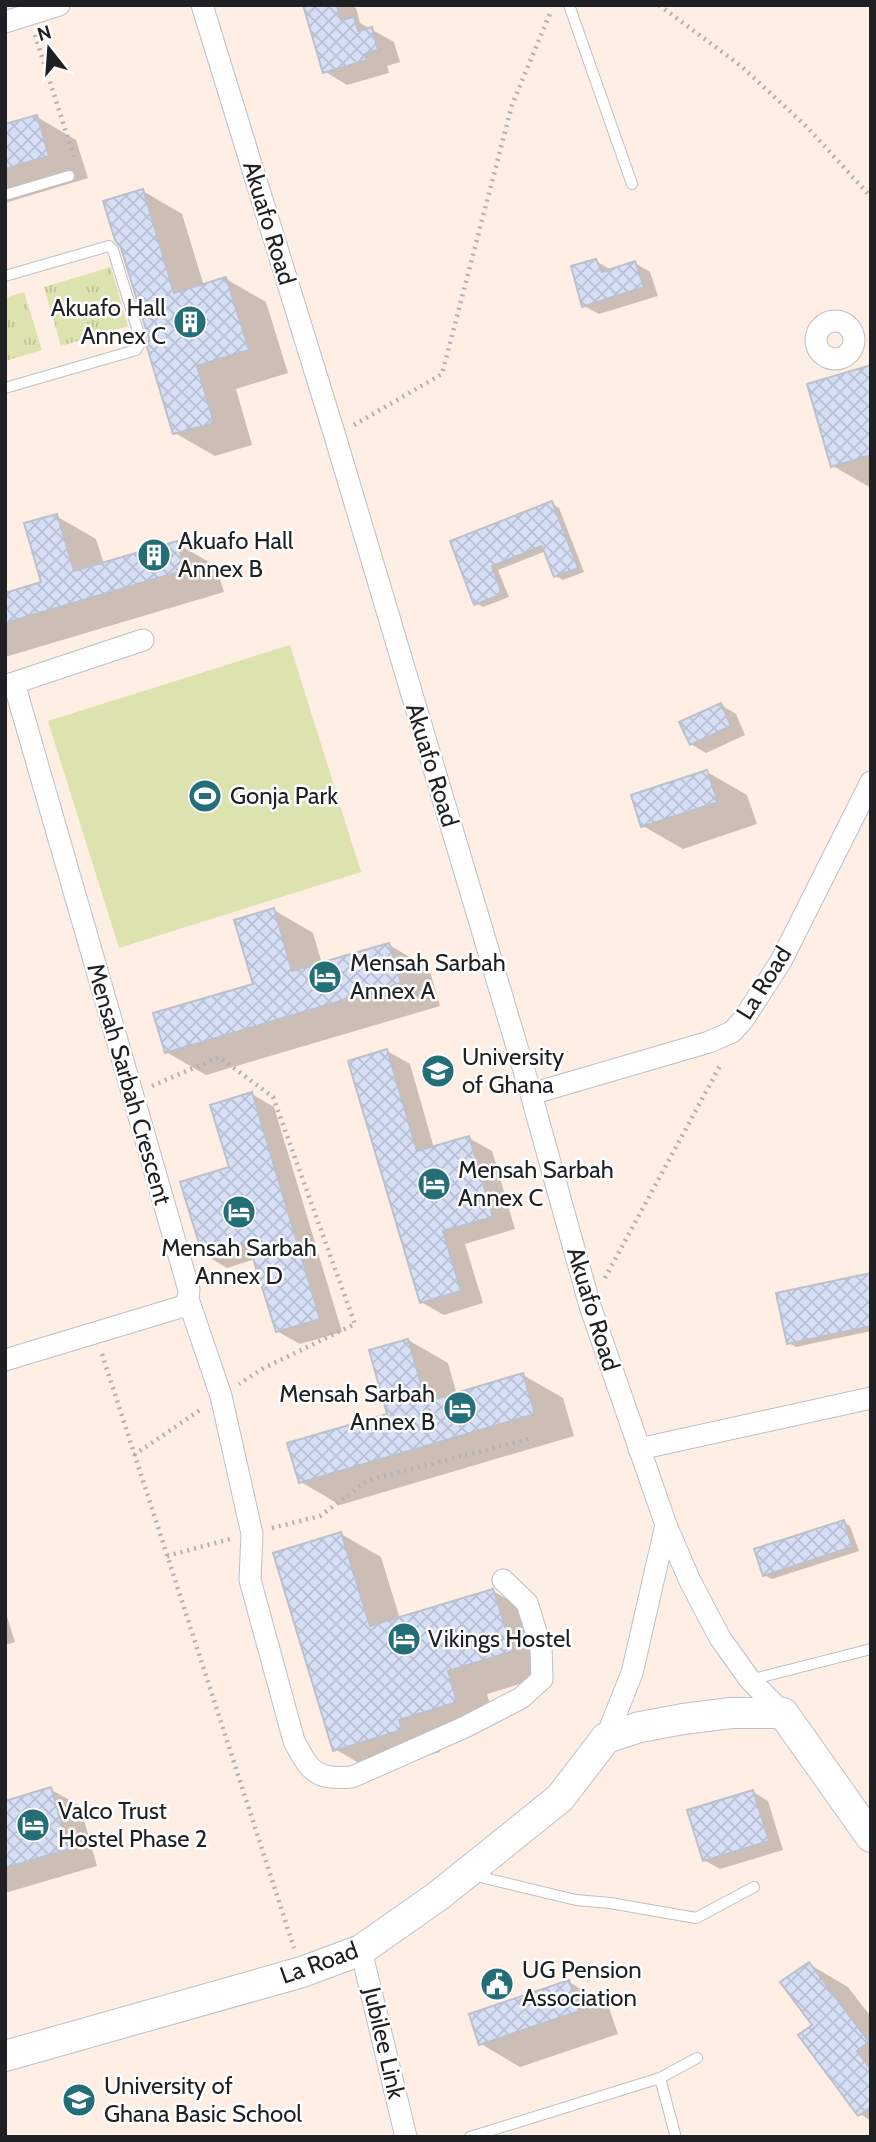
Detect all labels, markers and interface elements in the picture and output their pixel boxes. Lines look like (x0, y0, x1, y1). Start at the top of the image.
north arrow (14, 14, 84, 84)
text: N (34, 20, 54, 46)
street label: Akuafo Road (237, 157, 302, 288)
place label: Akuafo Hall Annex C (51, 293, 166, 350)
building icon: Akuafo Hall Annex C (171, 303, 209, 341)
place label: Akuafo Hall Annex B (178, 526, 294, 583)
building icon: Akuafo Hall Annex B (135, 536, 173, 574)
street label: Akuafo Road (400, 699, 465, 830)
sports icon: Gonja Park (186, 777, 224, 815)
place label: Gonja Park (230, 781, 338, 810)
street label: La Road (730, 941, 797, 1025)
place label: Mensah Sarbah Annex A (350, 948, 506, 1005)
hotel icon: Mensah Sarbah Annex A (306, 958, 344, 996)
street label: Mensah Sarbah Crescent (81, 960, 178, 1208)
place label: University of Ghana (462, 1042, 564, 1099)
school or university icon: University of Ghana (419, 1052, 457, 1090)
place label: Mensah Sarbah Annex C (458, 1155, 614, 1212)
hotel icon: Mensah Sarbah Annex C (415, 1165, 453, 1203)
hotel icon: Mensah Sarbah Annex D (220, 1193, 258, 1231)
place label: Mensah Sarbah Annex D (161, 1233, 317, 1290)
street label: Akuafo Road (561, 1243, 626, 1374)
place label: Mensah Sarbah Annex B (279, 1379, 435, 1436)
hotel icon: Mensah Sarbah Annex B (441, 1389, 479, 1427)
hotel icon: Vikings Hostel (385, 1620, 423, 1658)
place label: Vikings Hostel (428, 1624, 571, 1653)
place label: Valco Trust Hostel Phase 2 (58, 1796, 207, 1853)
hotel icon: Valco Trust Hostel Phase 2 (14, 1806, 52, 1844)
street label: La Road (276, 1935, 362, 1990)
place label: UG Pension Association (522, 1955, 642, 2012)
public building icon: UG Pension Association (478, 1965, 516, 2003)
street label: Jubilee Link (357, 1983, 411, 2102)
place label: University of Ghana Basic School (104, 2071, 302, 2128)
school or university icon: University of Ghana Basic School (60, 2081, 98, 2119)

